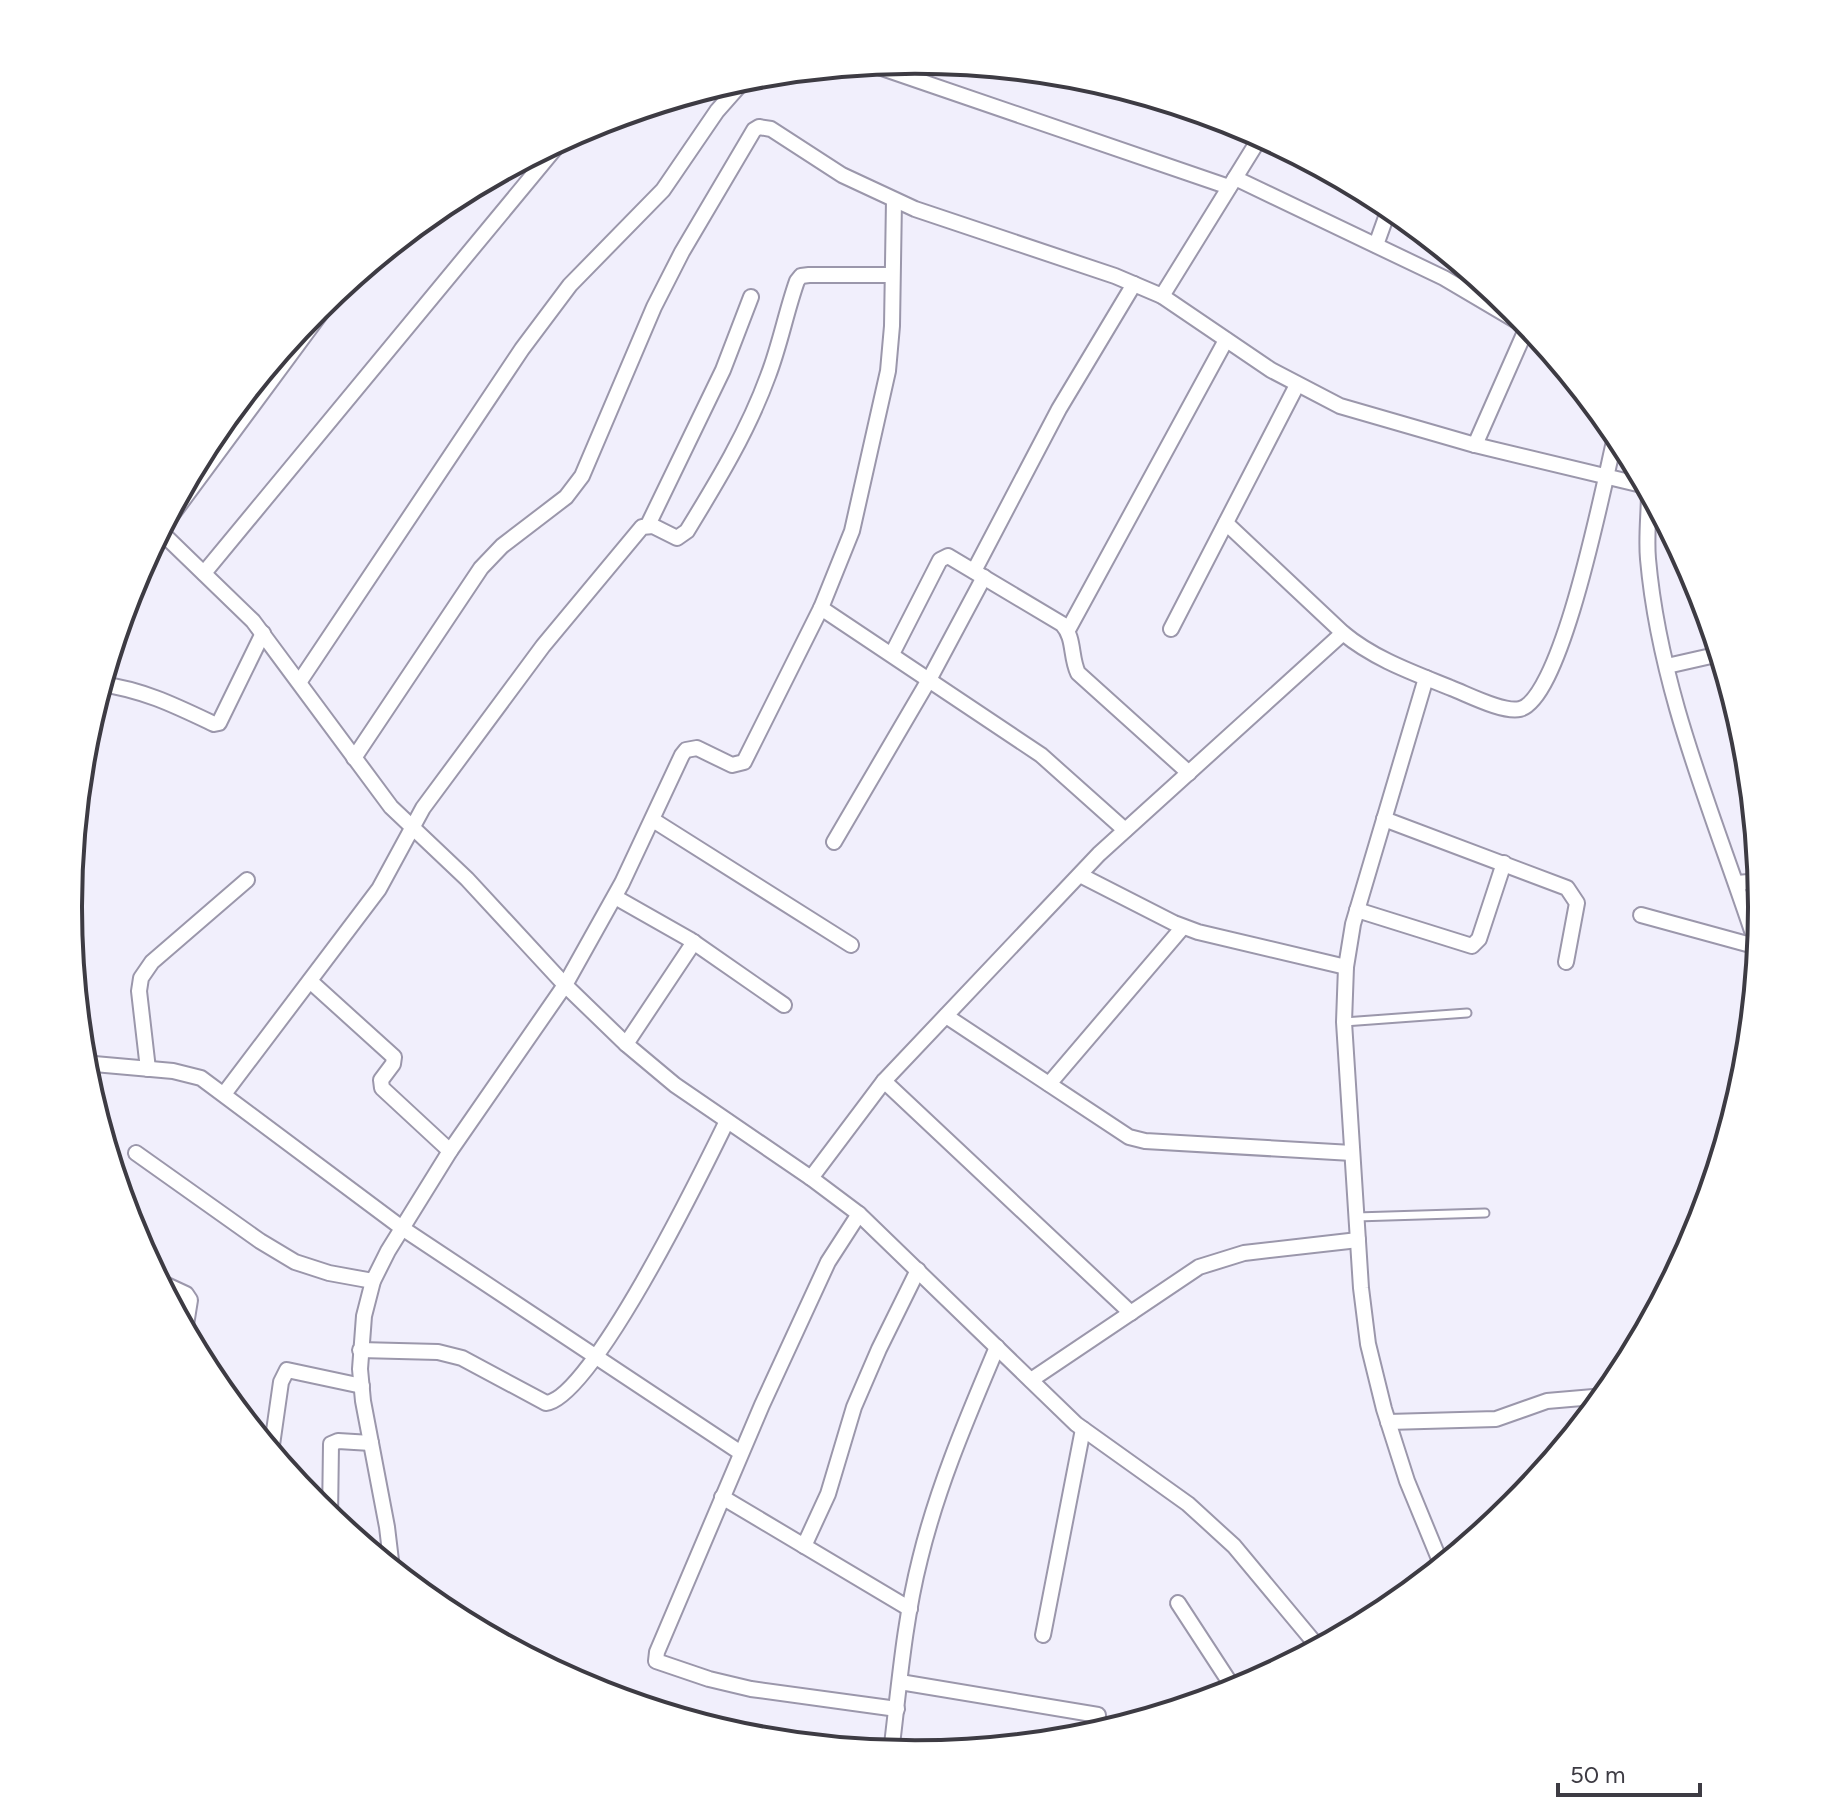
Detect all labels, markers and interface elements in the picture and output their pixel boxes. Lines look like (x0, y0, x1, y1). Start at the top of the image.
scale bar (1558, 1747, 1700, 1797)
text: 50 m (1570, 1760, 1626, 1789)

